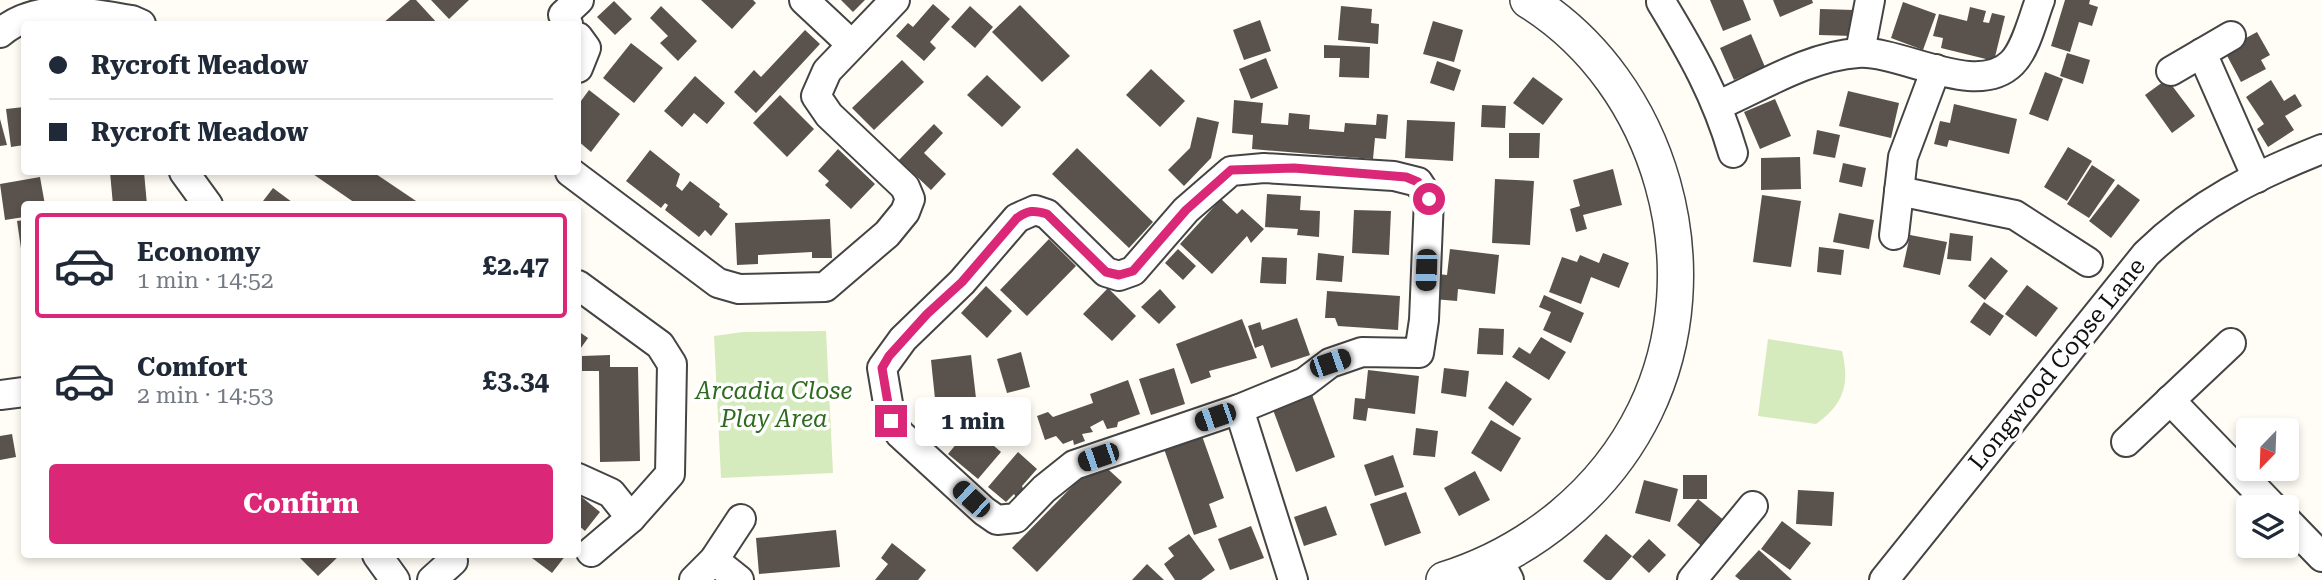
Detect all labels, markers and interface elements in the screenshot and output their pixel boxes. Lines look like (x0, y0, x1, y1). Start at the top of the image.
text: Rycroft Meadow (91, 50, 308, 80)
text: Rycroft Meadow (91, 117, 308, 147)
route start (1413, 183, 1445, 215)
icon: car (53, 234, 116, 297)
text: Economy (137, 237, 260, 267)
car (1415, 249, 1438, 291)
text: £2.47 (483, 251, 549, 281)
street label: Longwood Copse Lane (1963, 252, 2151, 476)
text: 1 min · 14:52 (137, 267, 274, 294)
car (1307, 346, 1354, 380)
icon: car (53, 349, 116, 412)
text: Comfort (137, 352, 247, 382)
text: £3.34 (483, 366, 549, 396)
park label: Arcadia Close Play Area (694, 377, 852, 433)
text: 2 min · 14:53 (137, 382, 274, 409)
callout: 1 min (916, 396, 1031, 446)
car (1192, 400, 1239, 434)
route end (875, 405, 907, 437)
text: 1 min (941, 408, 1005, 435)
north arrow (2236, 418, 2300, 481)
map controls (2236, 418, 2299, 558)
car (1075, 440, 1122, 474)
button: Confirm (49, 464, 553, 544)
car (949, 477, 994, 521)
button: layers (2236, 495, 2299, 558)

